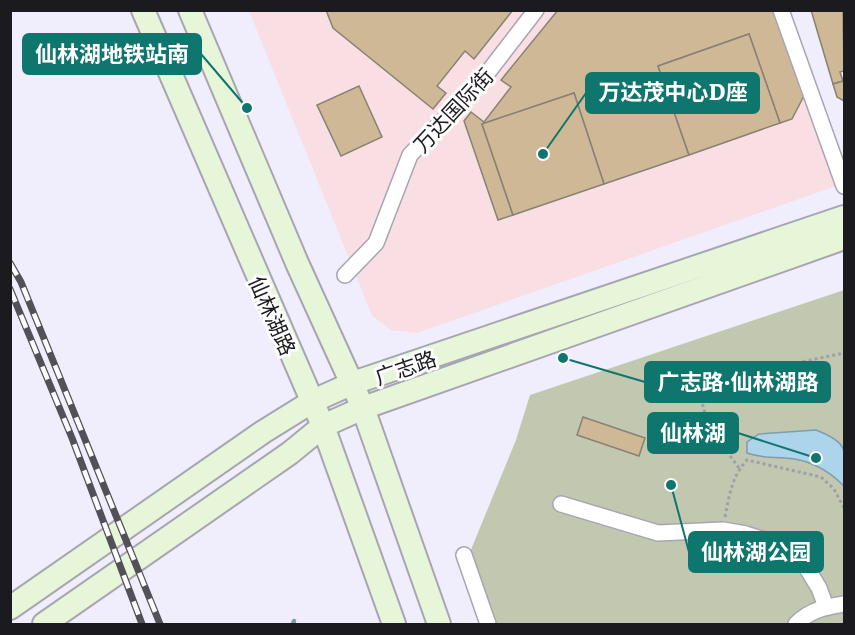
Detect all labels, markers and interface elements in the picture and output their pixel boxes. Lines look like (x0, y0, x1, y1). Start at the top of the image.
callout: 仙林湖地铁站南 (23, 34, 201, 74)
text: 仙林湖地铁站南 (35, 36, 189, 69)
street label: 万达国际街 (405, 60, 499, 158)
callout: 万达茂中心D座 (586, 73, 759, 113)
text: 万达茂中心D座 (598, 74, 748, 107)
street label: 仙林湖路 (243, 270, 305, 360)
street label: 广志路 (370, 341, 440, 391)
callout: 广志路·仙林湖路 (645, 362, 830, 402)
text: 广志路·仙林湖路 (657, 364, 819, 397)
callout: 仙林湖 (648, 413, 738, 453)
text: 仙林湖 (660, 415, 726, 448)
callout: 仙林湖公园 (689, 532, 823, 572)
text: 仙林湖公园 (701, 534, 811, 567)

